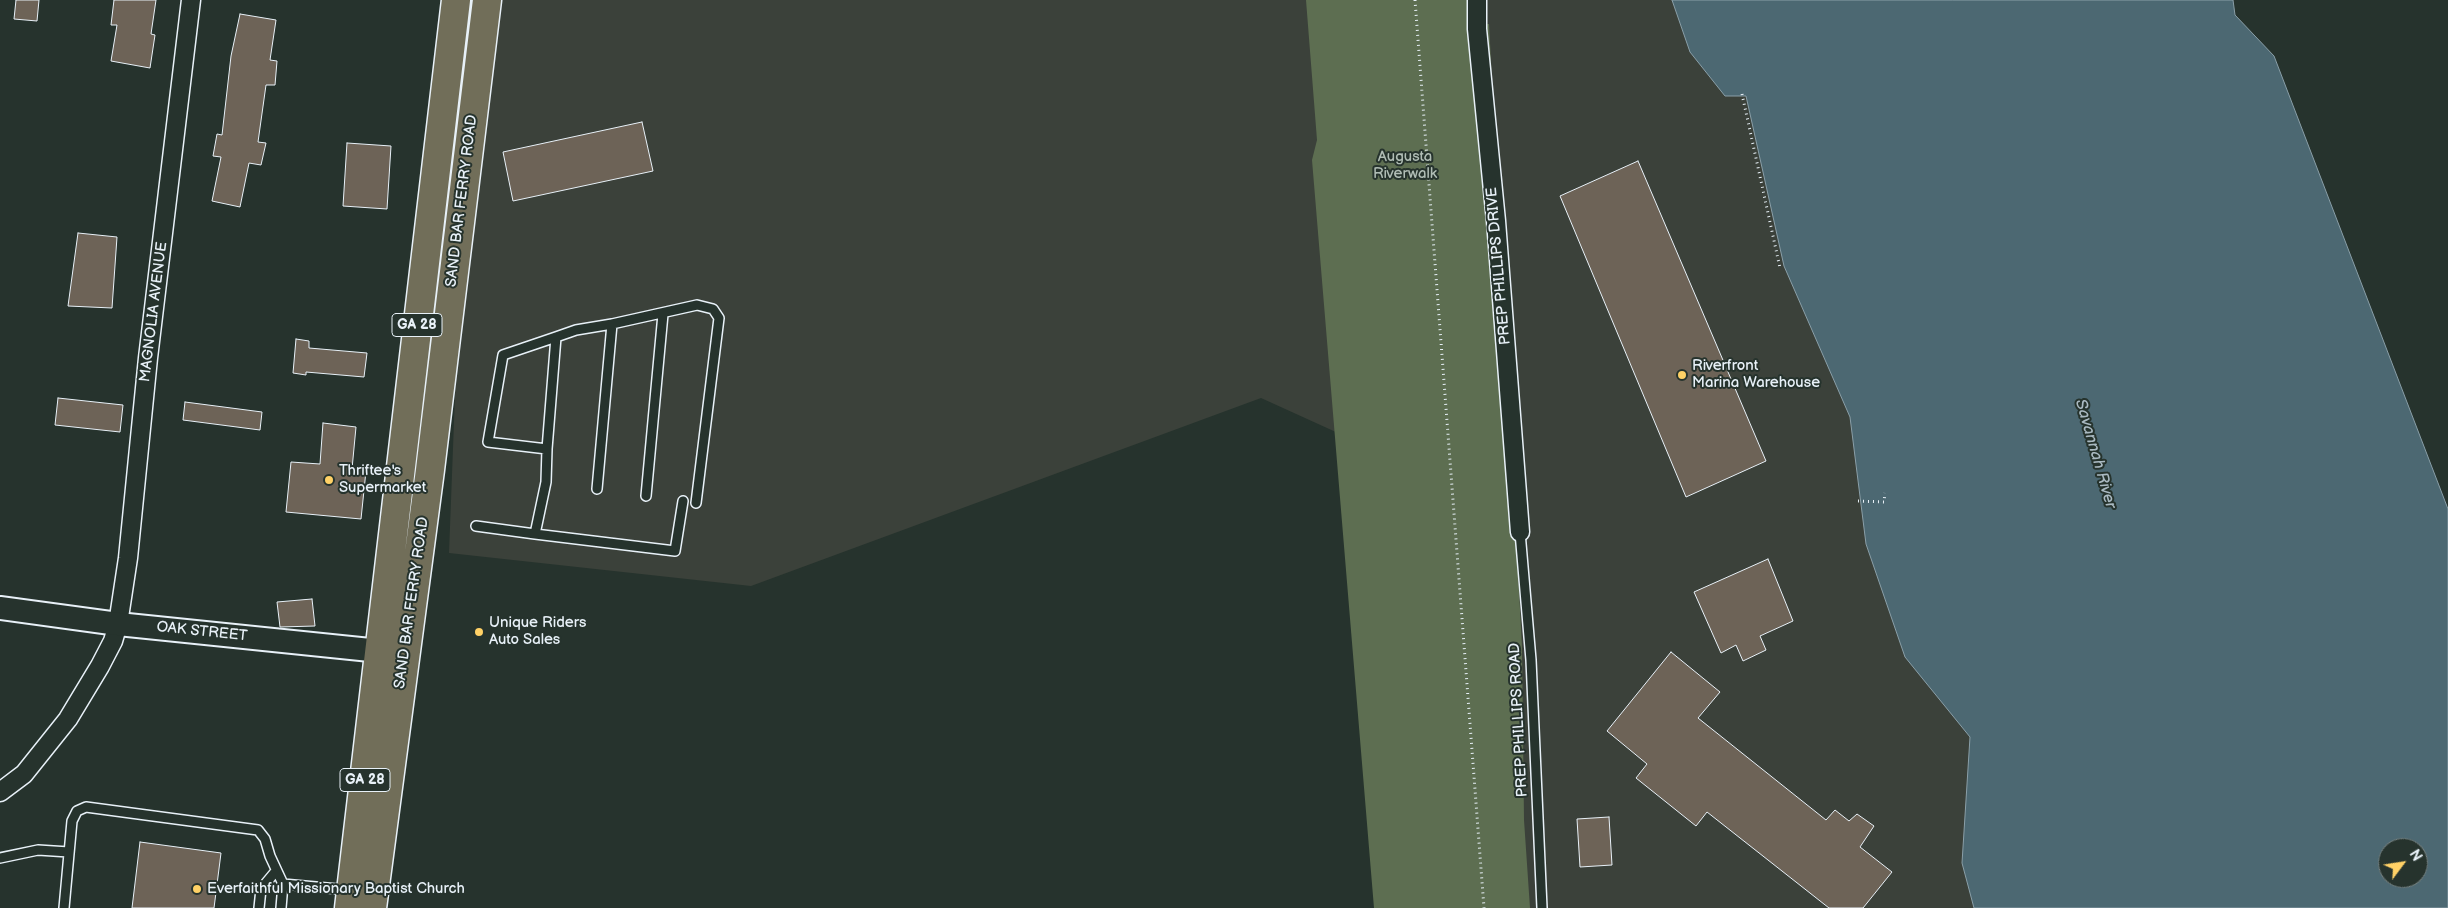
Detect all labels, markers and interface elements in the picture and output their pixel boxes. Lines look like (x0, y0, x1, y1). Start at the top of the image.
street label: SAND BAR FERRY ROAD (443, 114, 481, 288)
park label: Augusta Riverwalk (1373, 148, 1437, 183)
street label: PREP PHILLIPS DRIVE (1483, 186, 1515, 346)
street label: MAGNOLIA AVENUE (136, 241, 172, 383)
road number: GA 28 (392, 314, 442, 336)
place label: Riverfront Marina Warehouse (1692, 357, 1820, 392)
marker: Riverfront Marina Warehouse (1676, 369, 1688, 381)
water label: Savannah River (2070, 397, 2120, 511)
place label: Thriftee's Supermarket (339, 462, 426, 497)
marker: Thriftee's Supermarket (323, 474, 335, 486)
street label: SAND BAR FERRY ROAD (391, 516, 433, 690)
place label: Unique Riders Auto Sales (489, 614, 587, 649)
street label: OAK STREET (156, 618, 248, 646)
marker: Unique Riders Auto Sales (473, 626, 485, 638)
street label: PREP PHILLIPS ROAD (1506, 642, 1532, 798)
road number: GA 28 (340, 768, 390, 792)
north arrow (2378, 838, 2428, 888)
text: N (2405, 847, 2425, 864)
place label: Everfaithful Missionary Baptist Church (207, 880, 465, 898)
marker: Everfaithful Missionary Baptist Church (191, 883, 203, 895)

